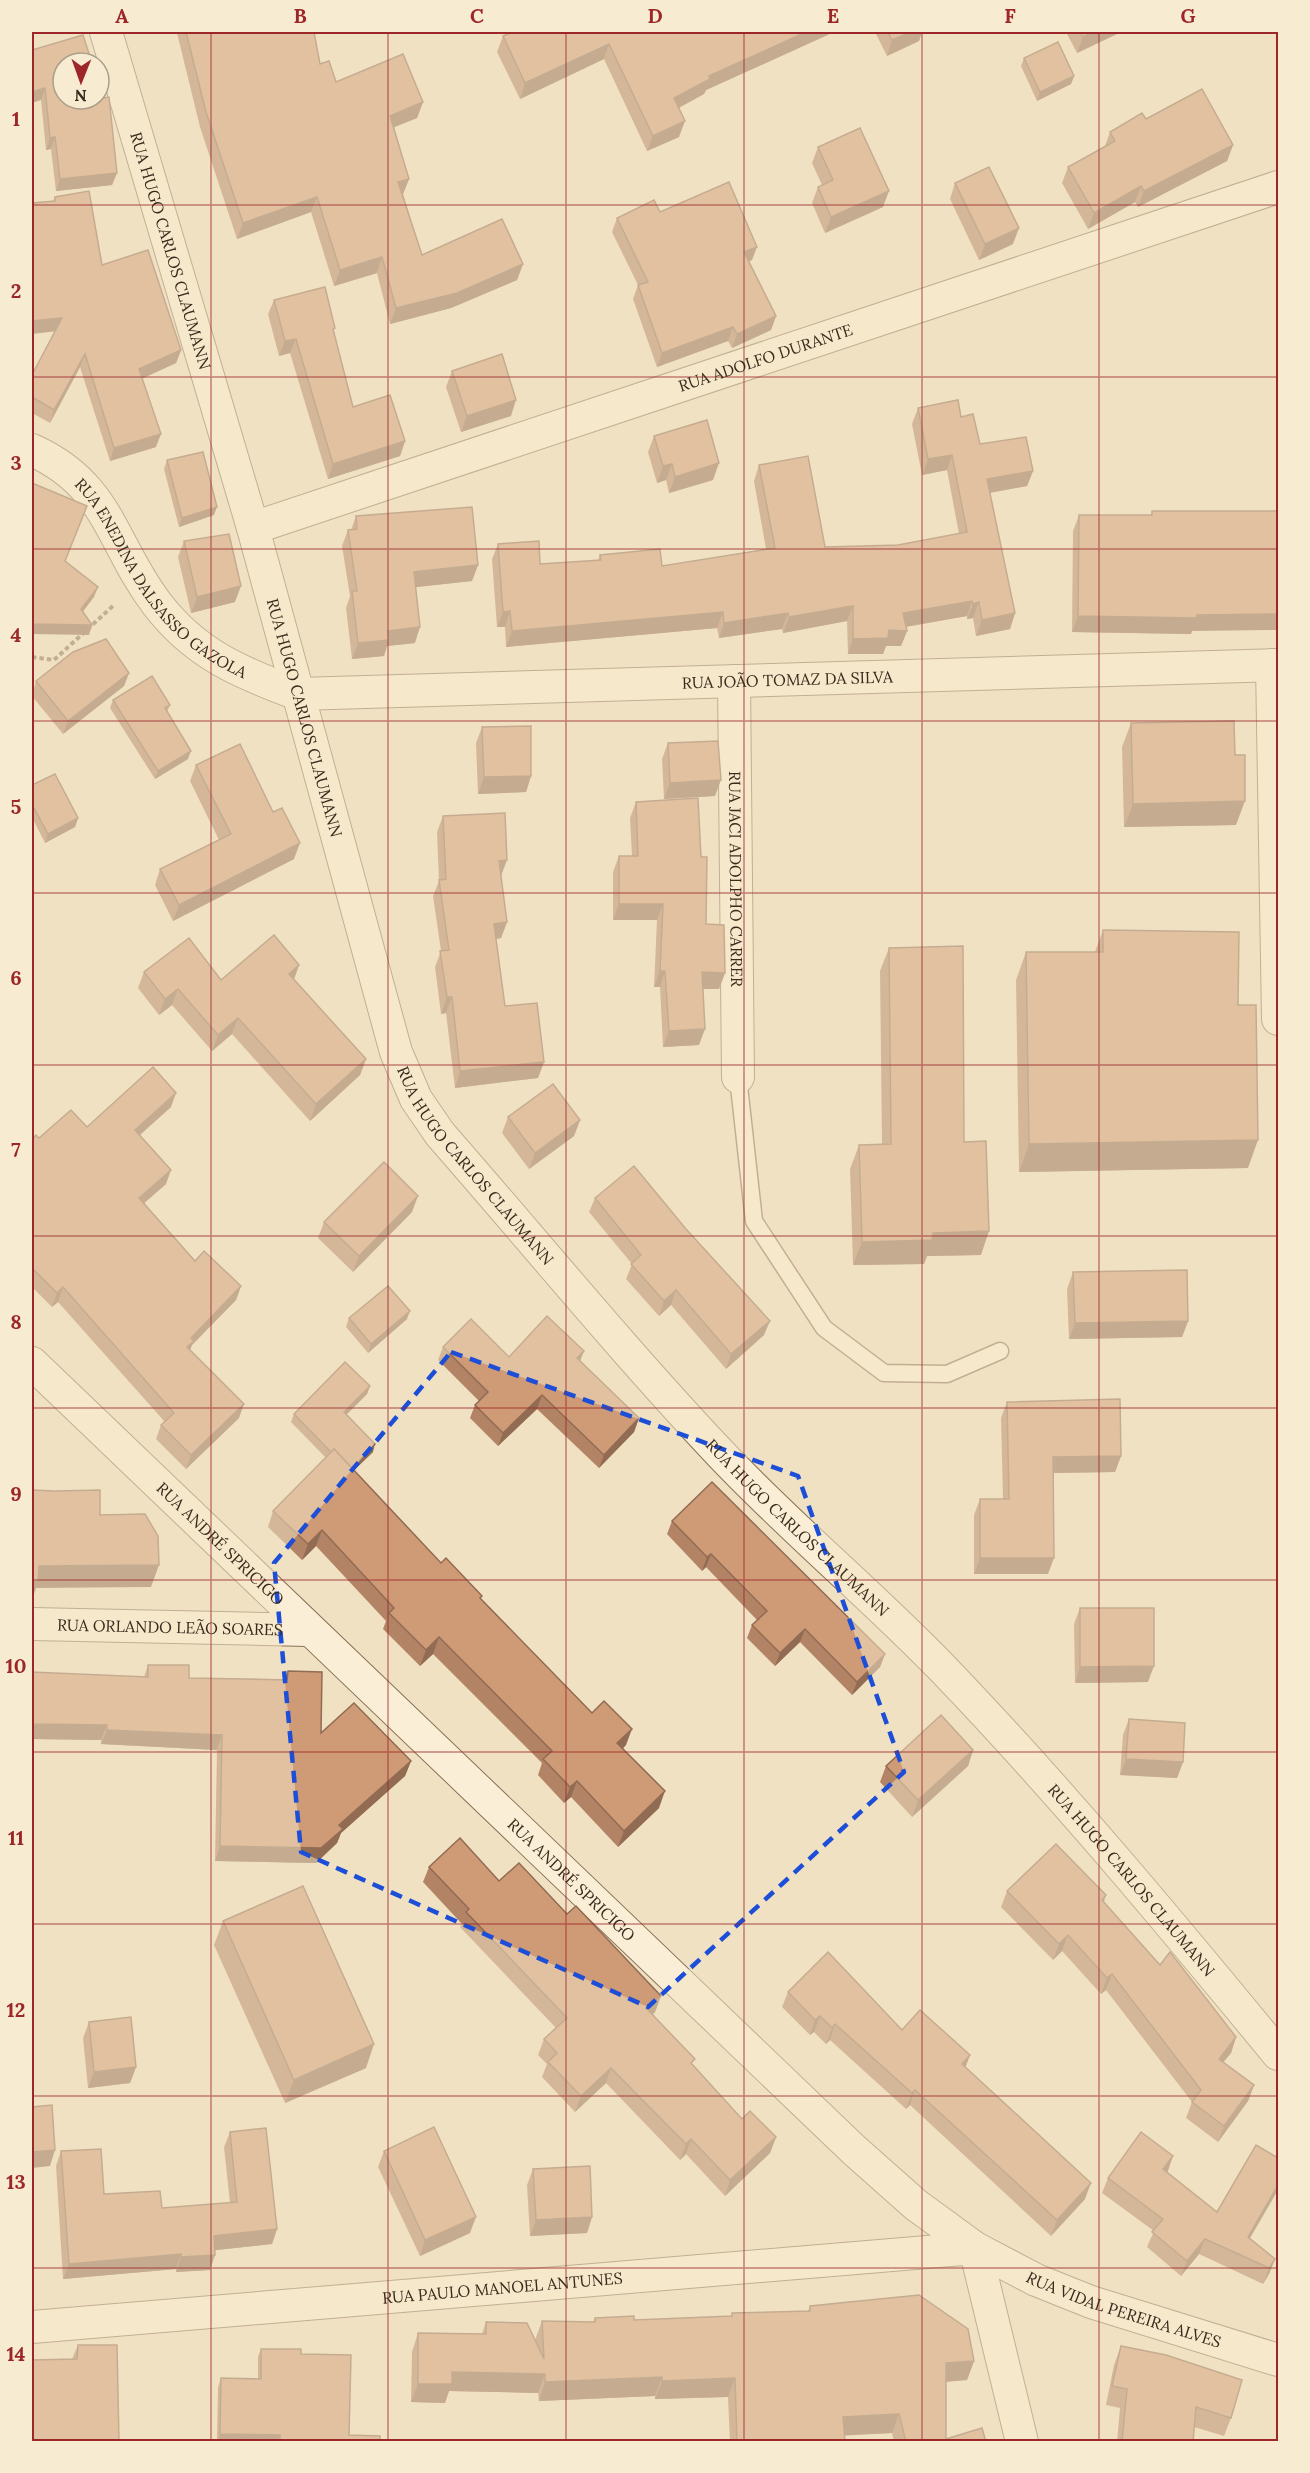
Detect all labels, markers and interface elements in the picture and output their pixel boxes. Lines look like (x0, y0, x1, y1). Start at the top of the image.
text: A (115, 3, 129, 28)
text: B (293, 3, 307, 28)
text: C (470, 3, 484, 28)
text: D (647, 3, 663, 28)
text: E (827, 3, 839, 28)
text: F (1004, 3, 1016, 28)
text: G (1180, 3, 1196, 28)
north arrow (51, 51, 111, 111)
text: N (74, 86, 87, 106)
text: 1 (12, 106, 20, 131)
street label: RUA HUGO CARLOS CLAUMANN (126, 129, 215, 372)
text: 2 (11, 278, 21, 303)
street label: RUA ADOLFO DURANTE (676, 319, 855, 396)
text: 3 (10, 450, 22, 475)
street label: RUA ENEDINA DALSASSO GAZOLA (71, 474, 251, 683)
street label: RUA HUGO CARLOS CLAUMANN (263, 596, 347, 839)
text: 4 (11, 622, 22, 647)
street label: RUA JOÃO TOMAZ DA SILVA (681, 666, 894, 693)
street label: RUA JACI ADOLPHO CARRER (725, 771, 747, 988)
text: 5 (11, 794, 22, 819)
text: 6 (10, 965, 22, 990)
street label: RUA HUGO CARLOS CLAUMANN (393, 1063, 558, 1269)
text: 7 (11, 1137, 21, 1162)
text: 8 (10, 1309, 22, 1334)
street label: RUA HUGO CARLOS CLAUMANN (702, 1435, 893, 1620)
street label: RUA ANDRÉ SPRICIGO (153, 1478, 289, 1609)
text: 9 (10, 1481, 22, 1506)
street label: RUA ORLANDO LEÃO SOARES (57, 1615, 283, 1639)
text: 10 (6, 1653, 26, 1678)
street label: RUA HUGO CARLOS CLAUMANN (1044, 1780, 1219, 1980)
street label: RUA ANDRÉ SPRICIGO (504, 1814, 640, 1945)
text: 11 (8, 1825, 24, 1850)
text: 12 (7, 1997, 25, 2022)
text: 13 (6, 2169, 26, 2194)
street label: RUA VIDAL PEREIRA ALVES (1023, 2267, 1224, 2352)
street label: RUA PAULO MANOEL ANTUNES (381, 2268, 623, 2308)
text: 14 (6, 2341, 26, 2366)

